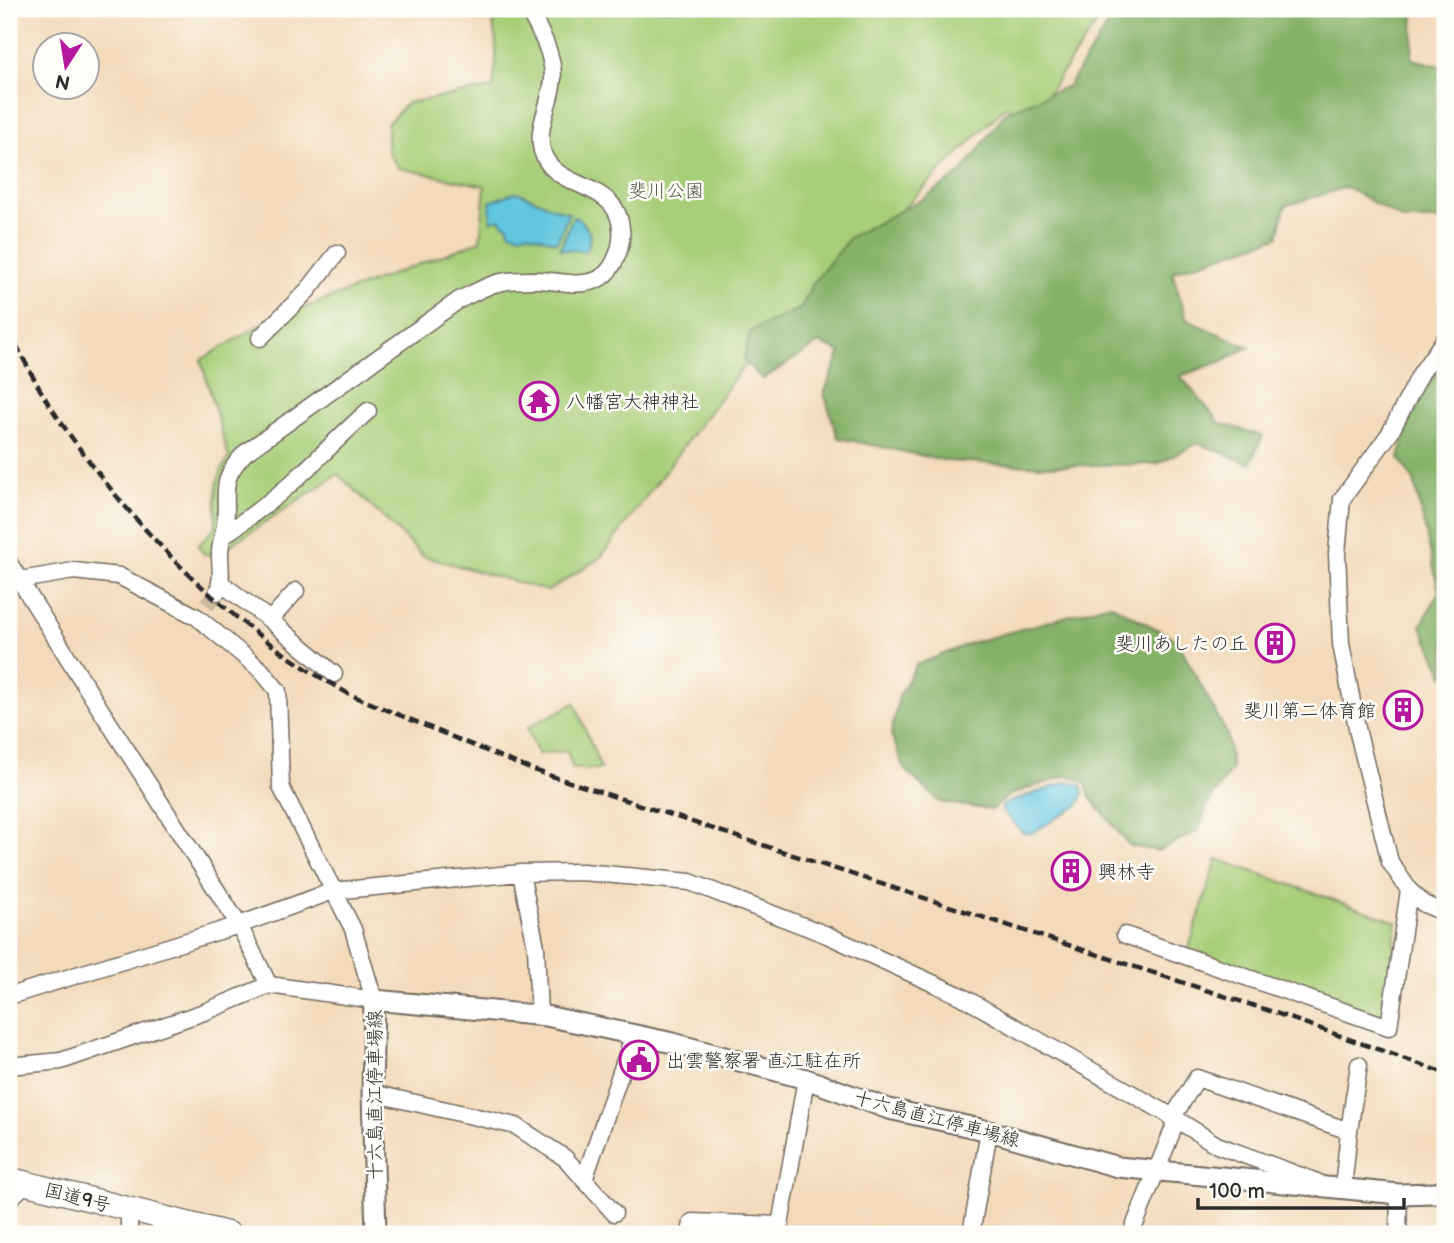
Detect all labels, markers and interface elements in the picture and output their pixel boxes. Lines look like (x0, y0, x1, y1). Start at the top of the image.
north arrow (32, 32, 102, 102)
text: N (53, 68, 72, 94)
park label: 斐川公園 (628, 180, 704, 203)
temple icon: 八幡宮大神神社 (518, 380, 560, 422)
place label: 八幡宮大神神社 (566, 391, 699, 414)
building icon: 斐川あしたの丘 (1254, 622, 1296, 664)
place label: 斐川あしたの丘 (1115, 633, 1248, 656)
building icon: 斐川第二体育館 (1382, 689, 1424, 731)
place label: 斐川第二体育館 (1243, 700, 1376, 723)
building icon: 興林寺 (1050, 850, 1092, 892)
place label: 興林寺 (1098, 861, 1155, 884)
street label: 十六島直江停車場線 (364, 1009, 387, 1181)
public building icon: 出雲警察署 直江駐在所 (618, 1039, 660, 1081)
place label: 出雲警察署 直江駐在所 (666, 1050, 861, 1073)
street label: 十六島直江停車場線 (851, 1086, 1022, 1153)
scale bar (1198, 1166, 1405, 1210)
street label: 国道9号 (42, 1179, 113, 1218)
text: 100 m (1209, 1179, 1265, 1204)

